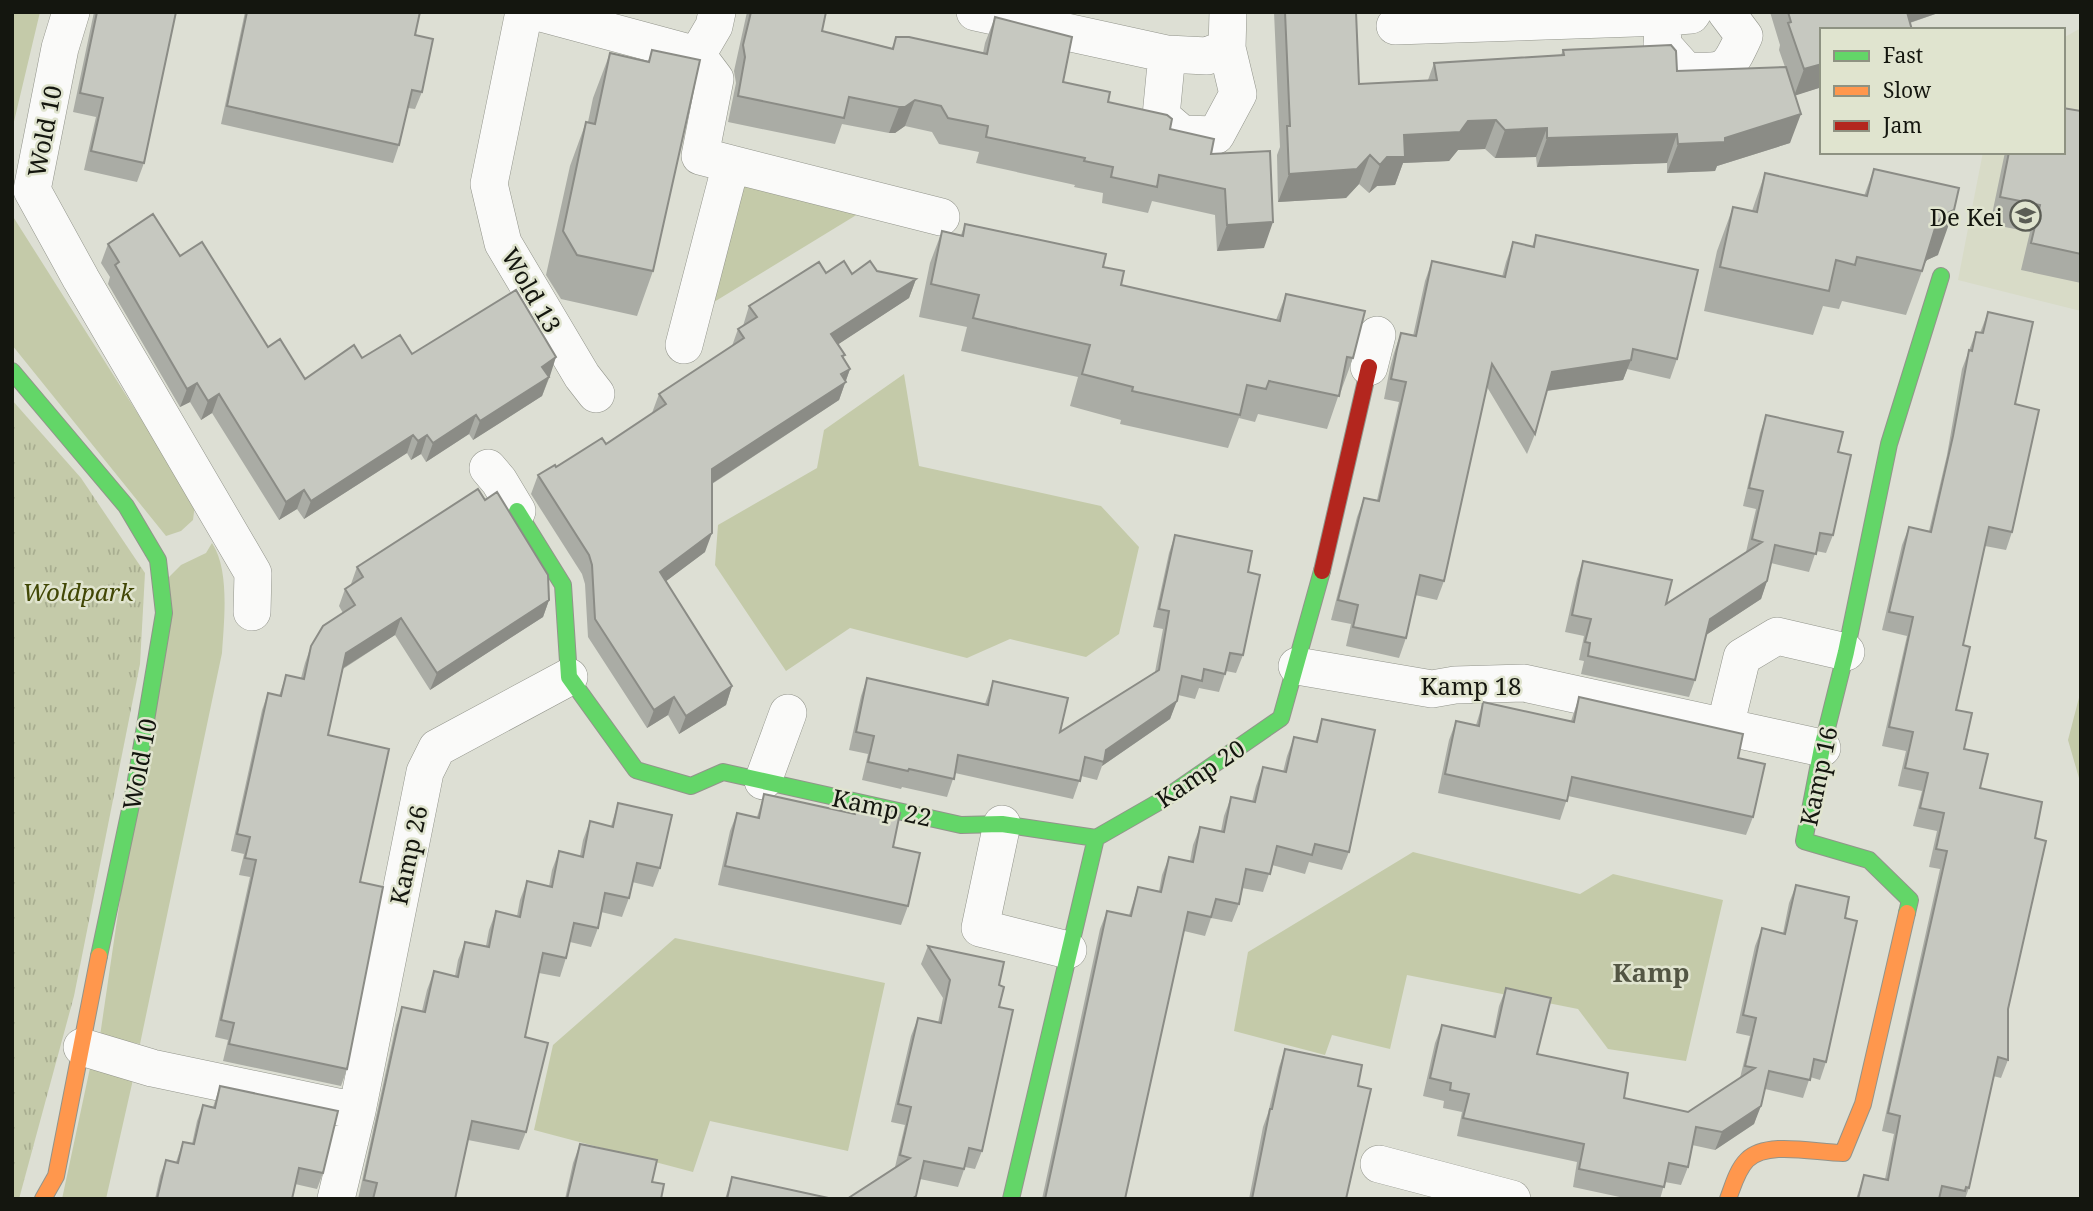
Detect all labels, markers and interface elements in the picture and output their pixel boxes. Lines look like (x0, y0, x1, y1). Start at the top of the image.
legend (1820, 28, 2065, 154)
text: Fast (1883, 41, 1923, 69)
text: Slow (1883, 76, 1932, 104)
street label: Wold 10 (19, 82, 69, 180)
text: Jam (1882, 111, 1922, 139)
school or university icon: De Kei (2009, 199, 2043, 233)
place label: De Kei (1930, 200, 2003, 233)
street label: Wold 13 (495, 242, 569, 338)
park label: Woldpark (22, 575, 135, 608)
street label: Kamp 18 (1421, 669, 1521, 702)
street label: Wold 10 (114, 715, 164, 813)
street label: Kamp 16 (1791, 723, 1845, 829)
street label: Kamp 20 (1149, 731, 1251, 815)
street label: Kamp 22 (829, 780, 935, 834)
street label: Kamp 26 (381, 802, 435, 908)
district label: Kamp (1612, 954, 1690, 990)

